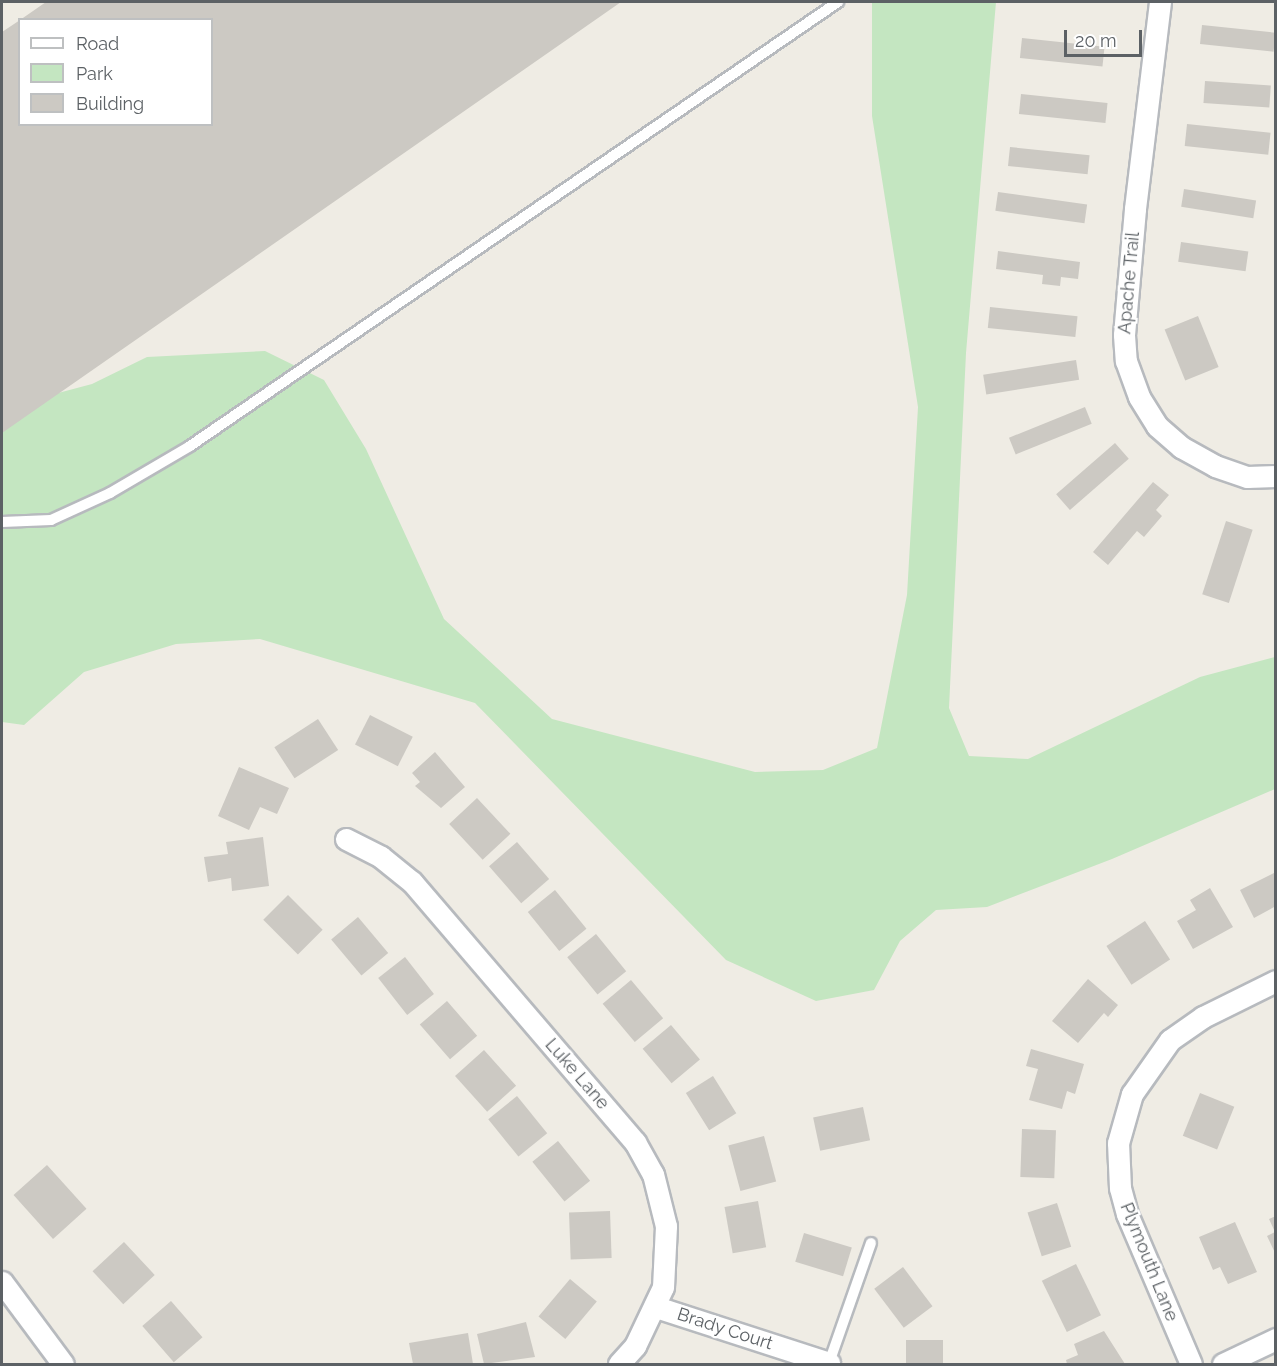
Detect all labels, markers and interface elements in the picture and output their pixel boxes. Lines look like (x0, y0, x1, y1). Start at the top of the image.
legend (18, 18, 213, 126)
scale bar (1067, 18, 1145, 56)
text: 20 m (1075, 30, 1117, 51)
text: Road (76, 33, 119, 54)
text: Park (76, 63, 113, 84)
text: Building (76, 93, 144, 114)
street label: Apache Trail (1114, 231, 1144, 335)
street label: Luke Lane (540, 1034, 614, 1114)
street label: Plymouth Lane (1115, 1200, 1183, 1324)
street label: Brady Court (674, 1303, 776, 1355)

